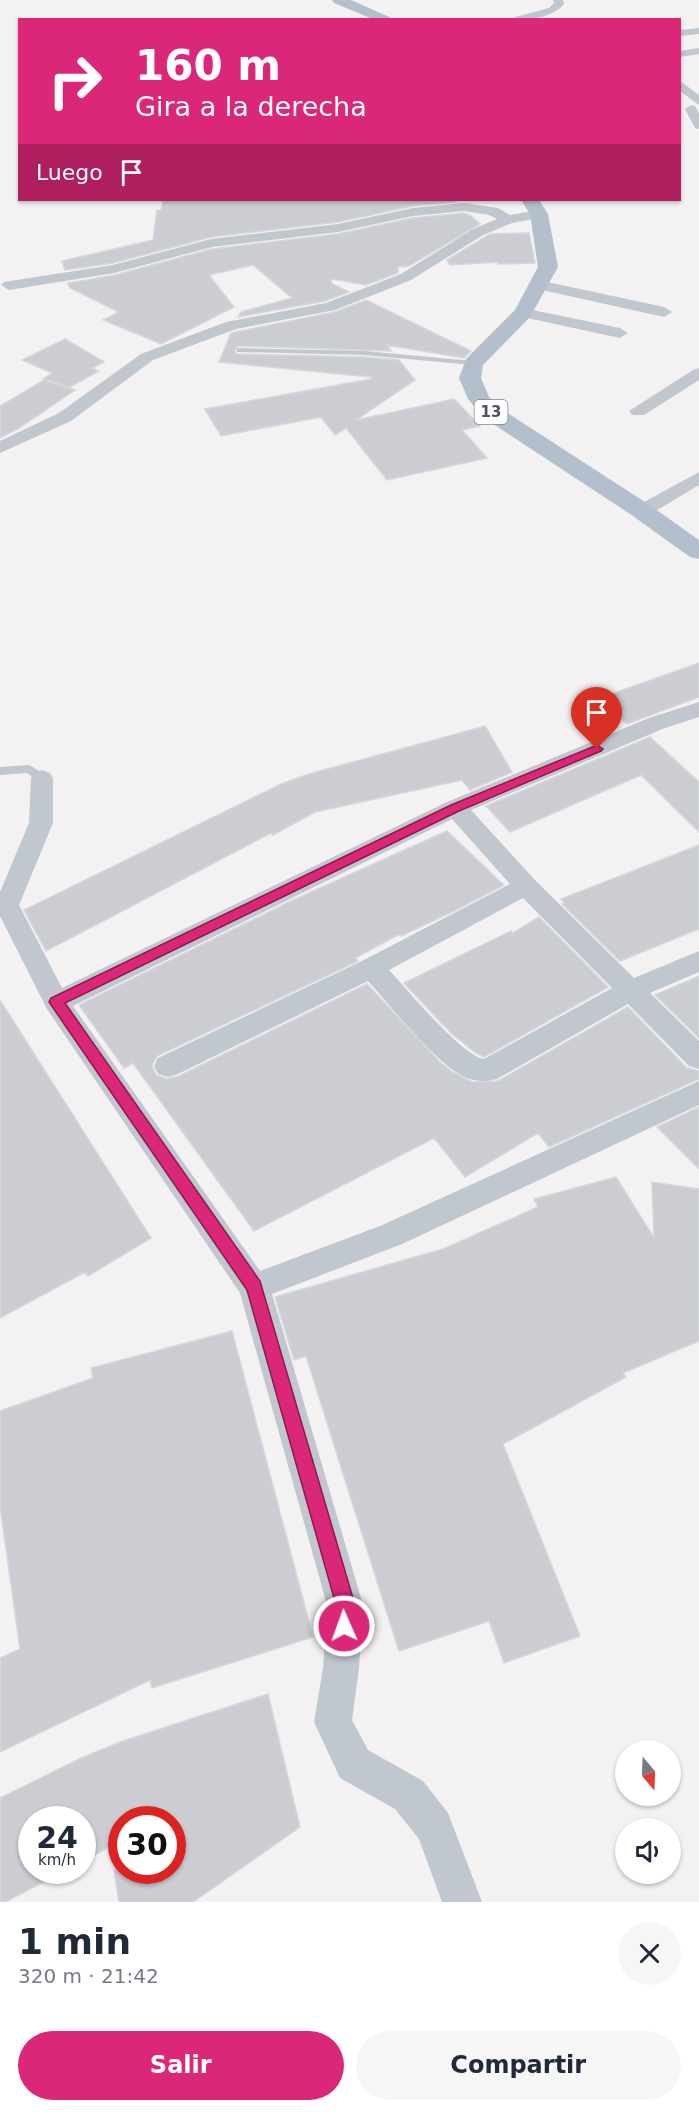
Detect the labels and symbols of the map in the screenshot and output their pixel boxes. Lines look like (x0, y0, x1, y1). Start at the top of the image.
road number: 13 (474, 400, 508, 424)
pin (571, 687, 622, 749)
position arrow (312, 1594, 376, 1658)
north arrow (615, 1740, 681, 1806)
speed limit sign: 30 (108, 1806, 186, 1884)

